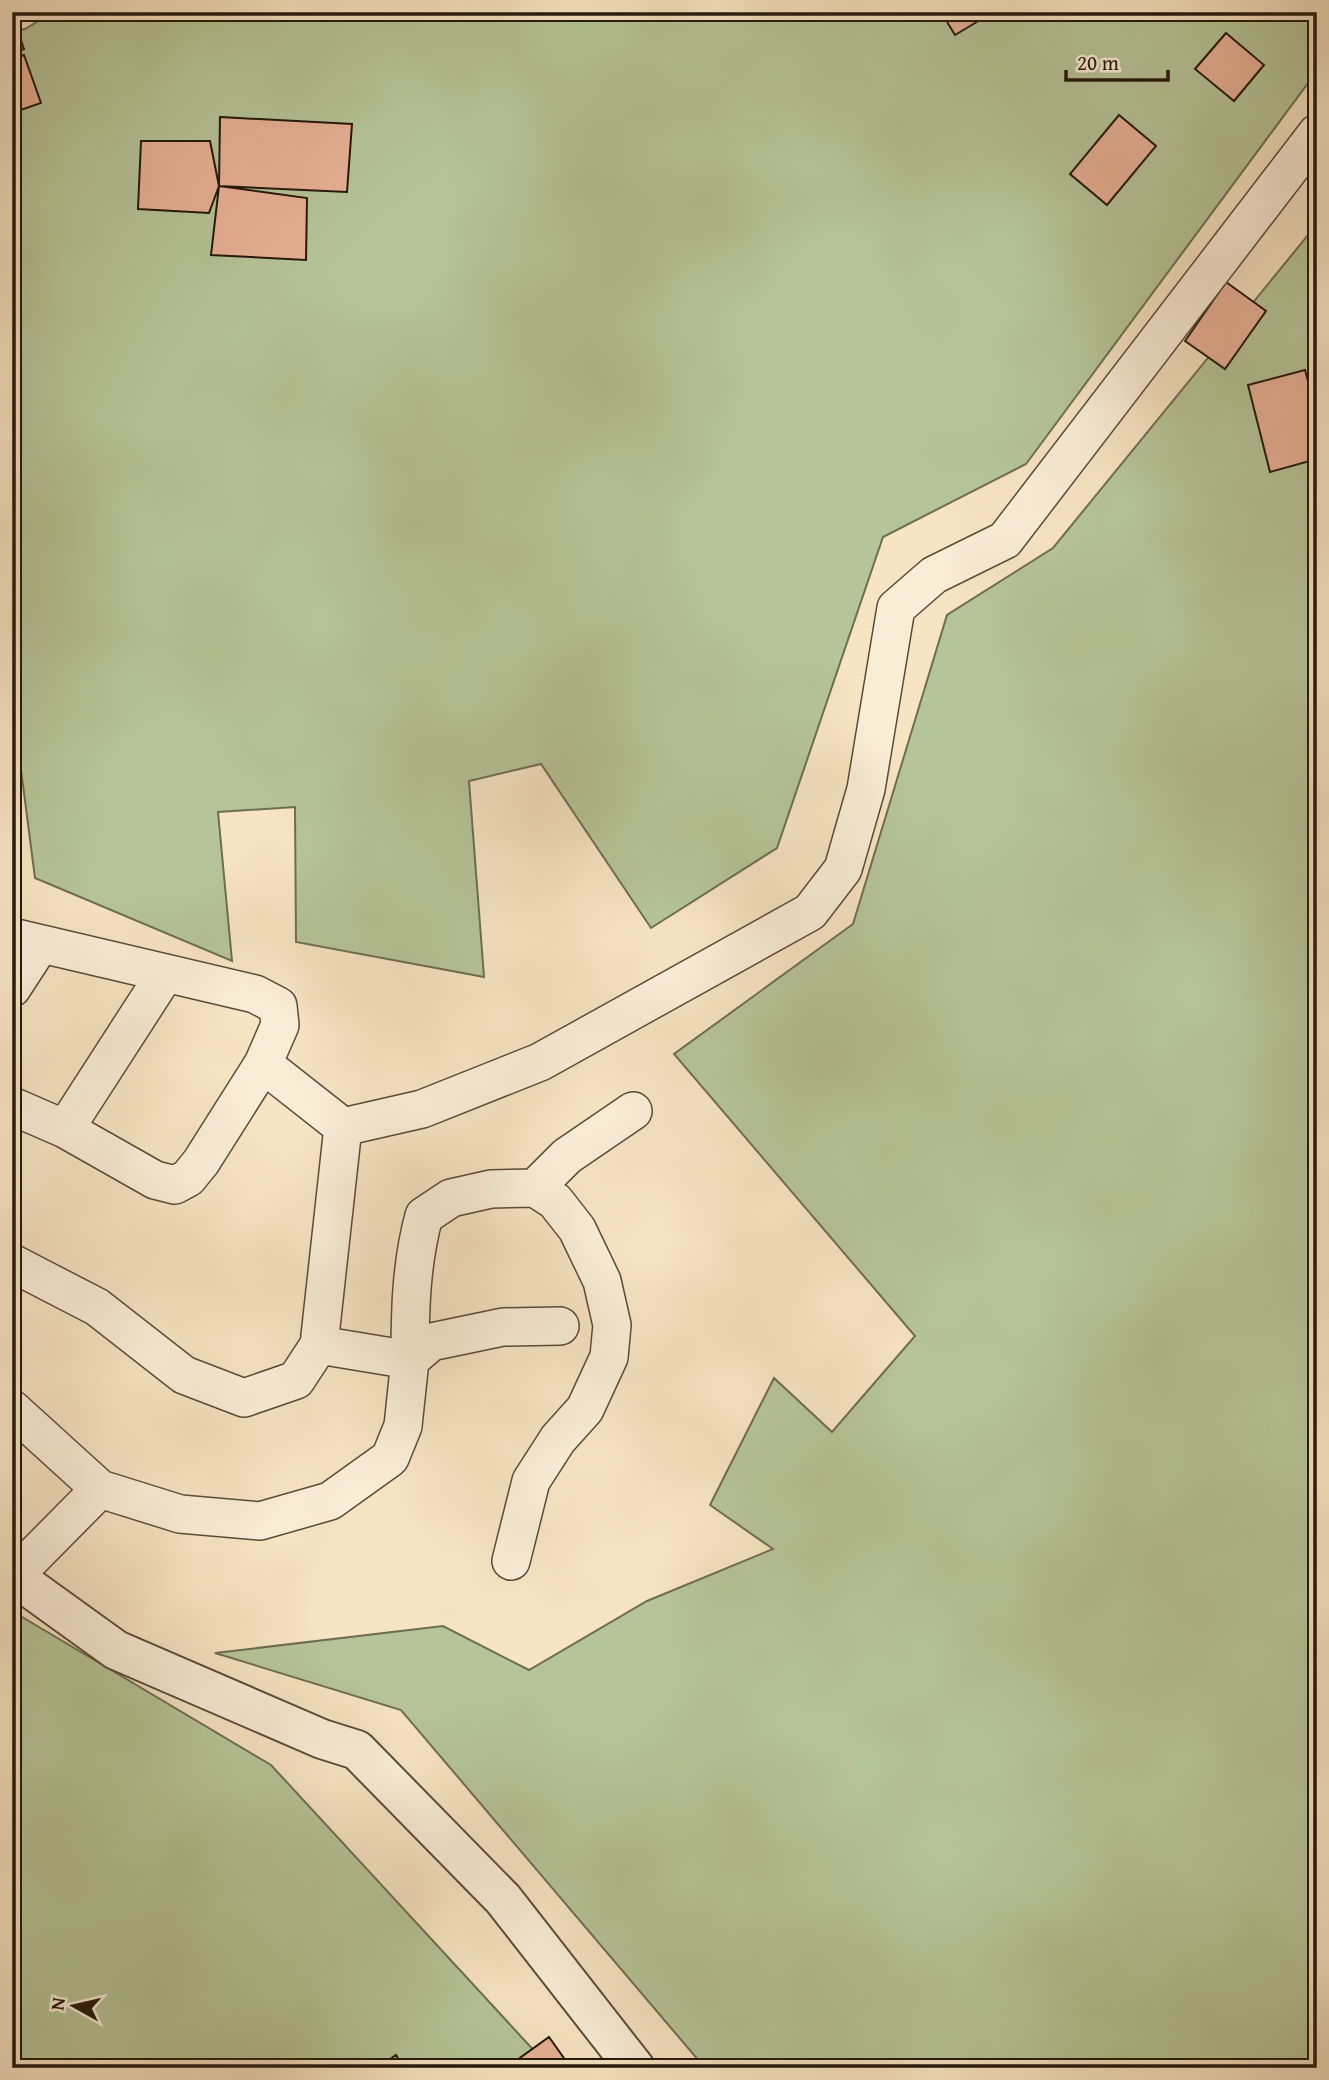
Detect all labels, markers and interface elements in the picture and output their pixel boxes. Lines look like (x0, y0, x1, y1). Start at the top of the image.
scale bar (1066, 38, 1168, 82)
text: 20 m (1077, 47, 1119, 78)
north arrow (38, 1972, 108, 2042)
text: N (42, 1995, 72, 2012)

